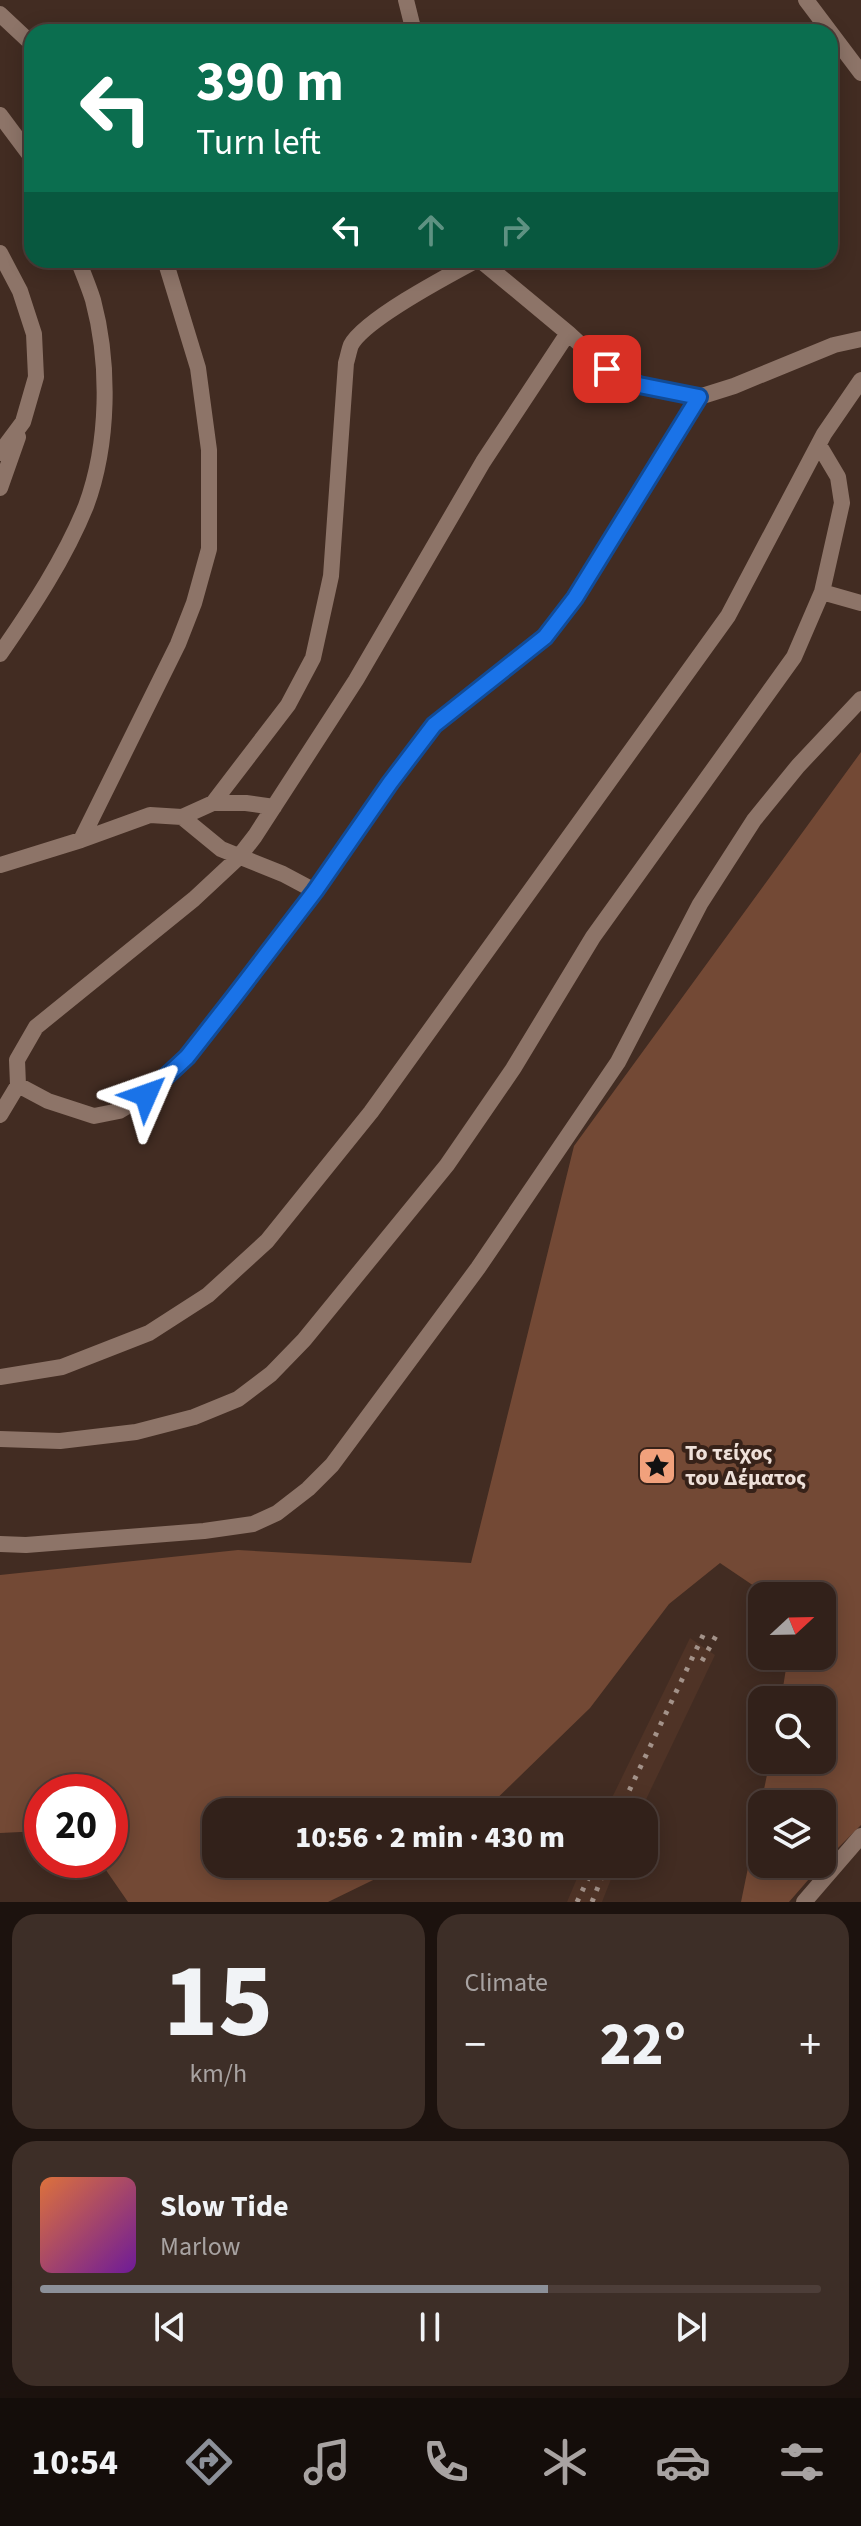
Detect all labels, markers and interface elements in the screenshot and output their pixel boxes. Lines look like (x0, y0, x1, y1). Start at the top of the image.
text: 390 m (196, 43, 344, 122)
icon: left (64, 56, 168, 160)
text: Turn left (196, 117, 321, 168)
icon: left (325, 208, 369, 252)
icon: ahead (409, 208, 453, 252)
icon: right (493, 208, 537, 252)
pin (573, 335, 641, 403)
icon: arrive (585, 347, 629, 391)
position arrow (104, 1053, 188, 1137)
place label: Το τείχος του Δέματος (685, 1437, 806, 1494)
place icon: Το τείχος του Δέματος (636, 1445, 678, 1487)
north arrow (748, 1582, 836, 1670)
map controls (748, 1582, 836, 1878)
button: search (748, 1686, 836, 1774)
speed limit sign: 20 (24, 1774, 128, 1878)
button: layers (748, 1790, 836, 1878)
text: 10:56 · 2 min · 430 m (295, 1816, 565, 1859)
text: 15 (163, 1929, 273, 2077)
text: Climate (465, 1964, 548, 2001)
text: 22° (600, 2003, 686, 2088)
text: − (465, 2014, 486, 2077)
text: + (799, 2014, 821, 2077)
text: km/h (189, 2055, 247, 2092)
text: Slow Tide (160, 2185, 289, 2228)
text: Marlow (160, 2228, 240, 2265)
icon: previous (148, 2305, 192, 2349)
icon: pause (408, 2305, 452, 2349)
icon: next (669, 2305, 713, 2349)
icon: directions (181, 2434, 237, 2490)
icon: music (299, 2434, 355, 2490)
icon: phone (418, 2434, 474, 2490)
icon: climate (537, 2434, 593, 2490)
icon: car (655, 2434, 711, 2490)
icon: filters (774, 2434, 830, 2490)
text: 10:54 (31, 2437, 118, 2488)

